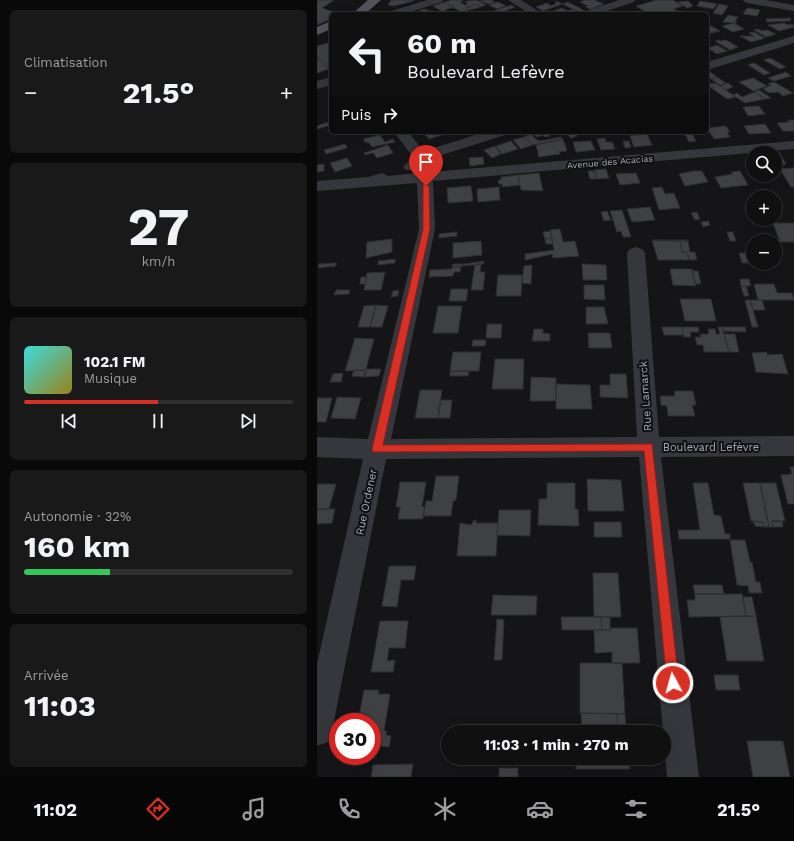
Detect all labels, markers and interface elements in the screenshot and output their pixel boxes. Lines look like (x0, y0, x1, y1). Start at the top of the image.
text: 60 m (407, 27, 477, 60)
icon: left (341, 28, 393, 80)
text: Climatisation (24, 55, 107, 70)
text: Boulevard Lefèvre (407, 61, 565, 82)
text: 21.5° (123, 75, 194, 110)
text: − (24, 80, 37, 105)
text: + (280, 80, 293, 105)
icon: right (379, 104, 401, 126)
text: Puis (341, 106, 371, 124)
pin (409, 145, 443, 186)
map controls (746, 146, 782, 270)
button: search (746, 146, 782, 182)
icon: arrive (415, 151, 437, 173)
street label: Avenue des Acacias (566, 153, 654, 171)
button: + (746, 190, 782, 226)
text: 27 (128, 197, 189, 258)
button: − (746, 234, 782, 270)
text: km/h (142, 254, 175, 269)
text: 102.1 FM (84, 353, 145, 371)
street label: Rue Lamarck (637, 360, 654, 431)
text: Musique (84, 371, 137, 386)
icon: previous (58, 410, 80, 432)
icon: pause (147, 410, 169, 432)
icon: next (237, 410, 259, 432)
street label: Boulevard Lefèvre (663, 441, 759, 454)
street label: Rue Ordener (353, 467, 380, 536)
text: Autonomie · 32% (24, 509, 131, 524)
text: 160 km (24, 529, 130, 564)
position arrow (652, 662, 694, 704)
text: Arrivée (24, 668, 68, 683)
text: 11:03 (24, 688, 96, 723)
speed limit sign: 30 (329, 713, 381, 765)
text: 11:03 · 1 min · 270 m (483, 736, 629, 754)
icon: directions (144, 795, 172, 823)
icon: music (240, 795, 268, 823)
icon: phone (335, 795, 363, 823)
icon: climate (431, 795, 459, 823)
icon: car (526, 795, 554, 823)
icon: filters (622, 795, 650, 823)
text: 11:02 (34, 799, 77, 820)
text: 21.5° (717, 799, 760, 820)

